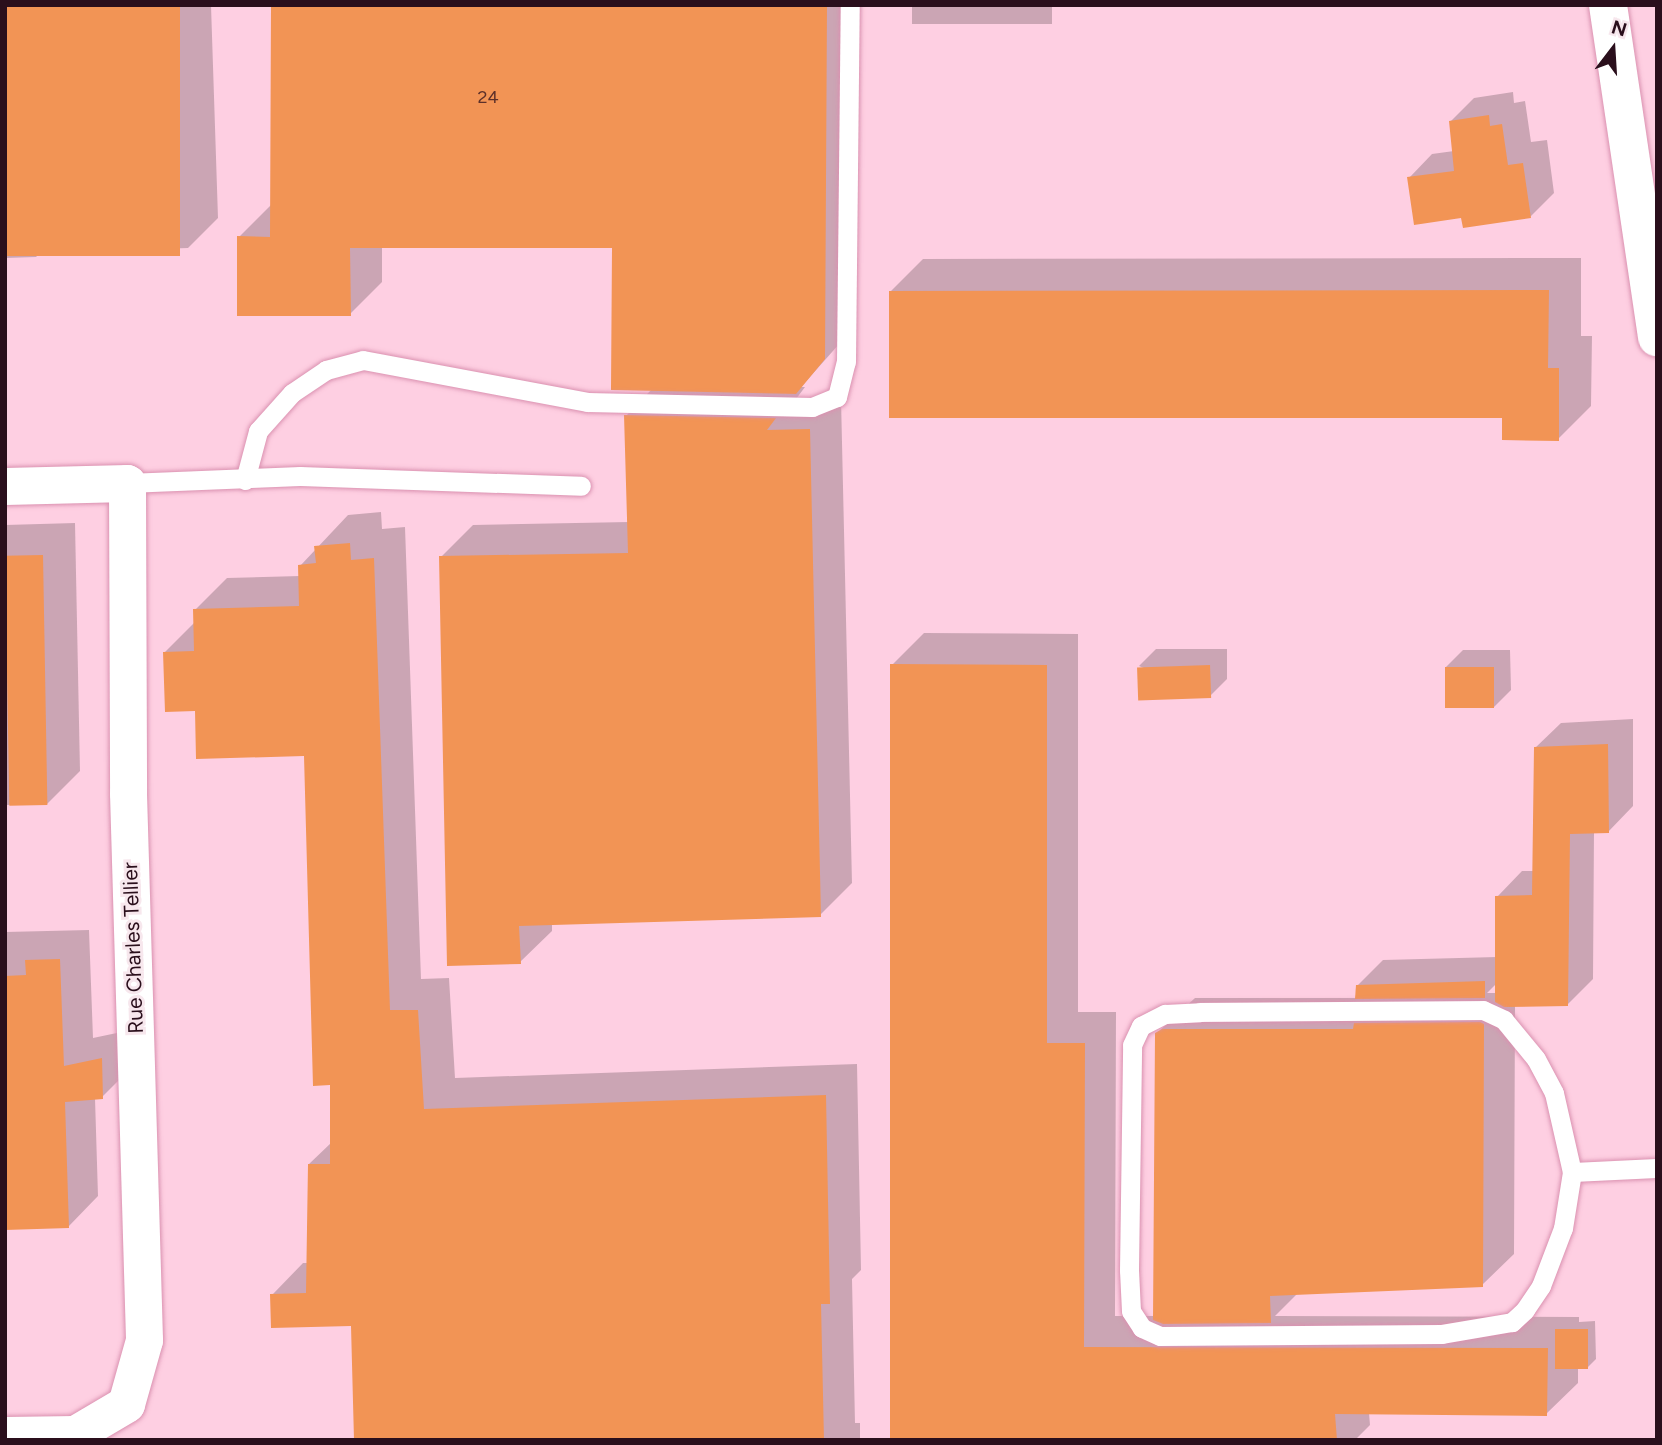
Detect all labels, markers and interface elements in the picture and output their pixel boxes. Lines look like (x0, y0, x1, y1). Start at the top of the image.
north arrow (1578, 14, 1648, 84)
text: N (1609, 15, 1630, 42)
house number: 24 (477, 86, 499, 108)
street label: Rue Charles Tellier (117, 862, 149, 1034)

